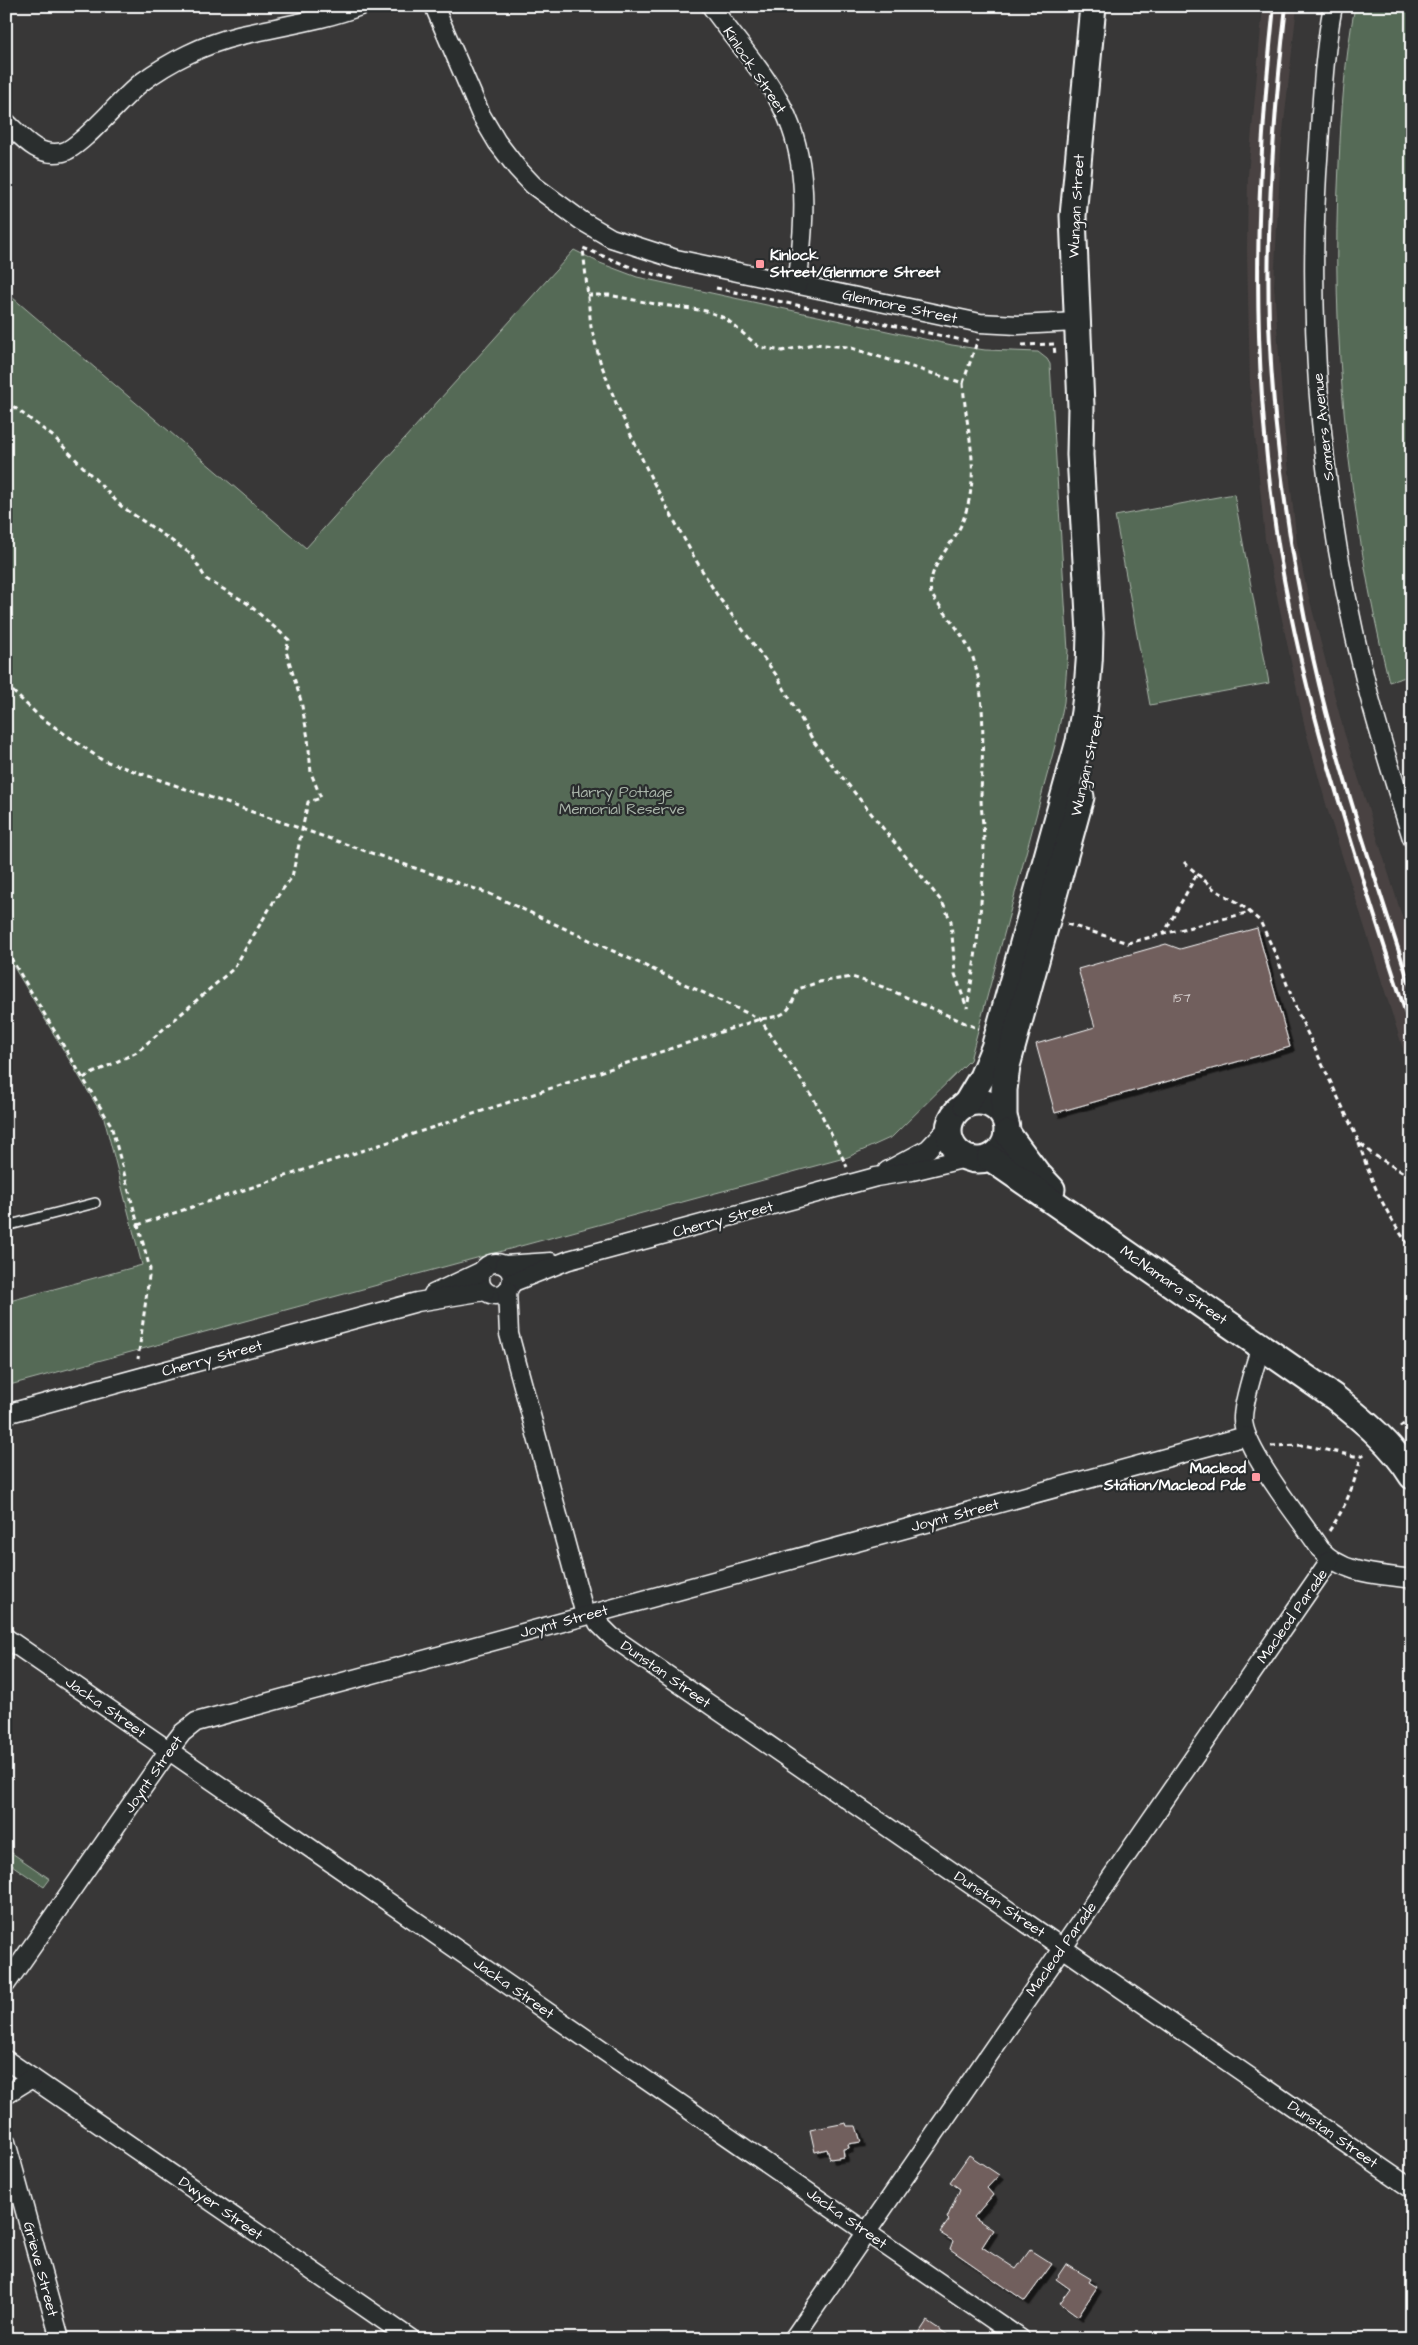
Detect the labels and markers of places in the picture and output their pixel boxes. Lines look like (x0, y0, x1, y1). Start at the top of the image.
place label: Kinlock Street/Glenmore Street (769, 245, 941, 283)
marker: Kinlock Street/Glenmore Street (754, 258, 766, 270)
place label: Macleod Station/Macleod Pde (1103, 1458, 1246, 1496)
marker: Macleod Station/Macleod Pde (1250, 1471, 1262, 1483)

